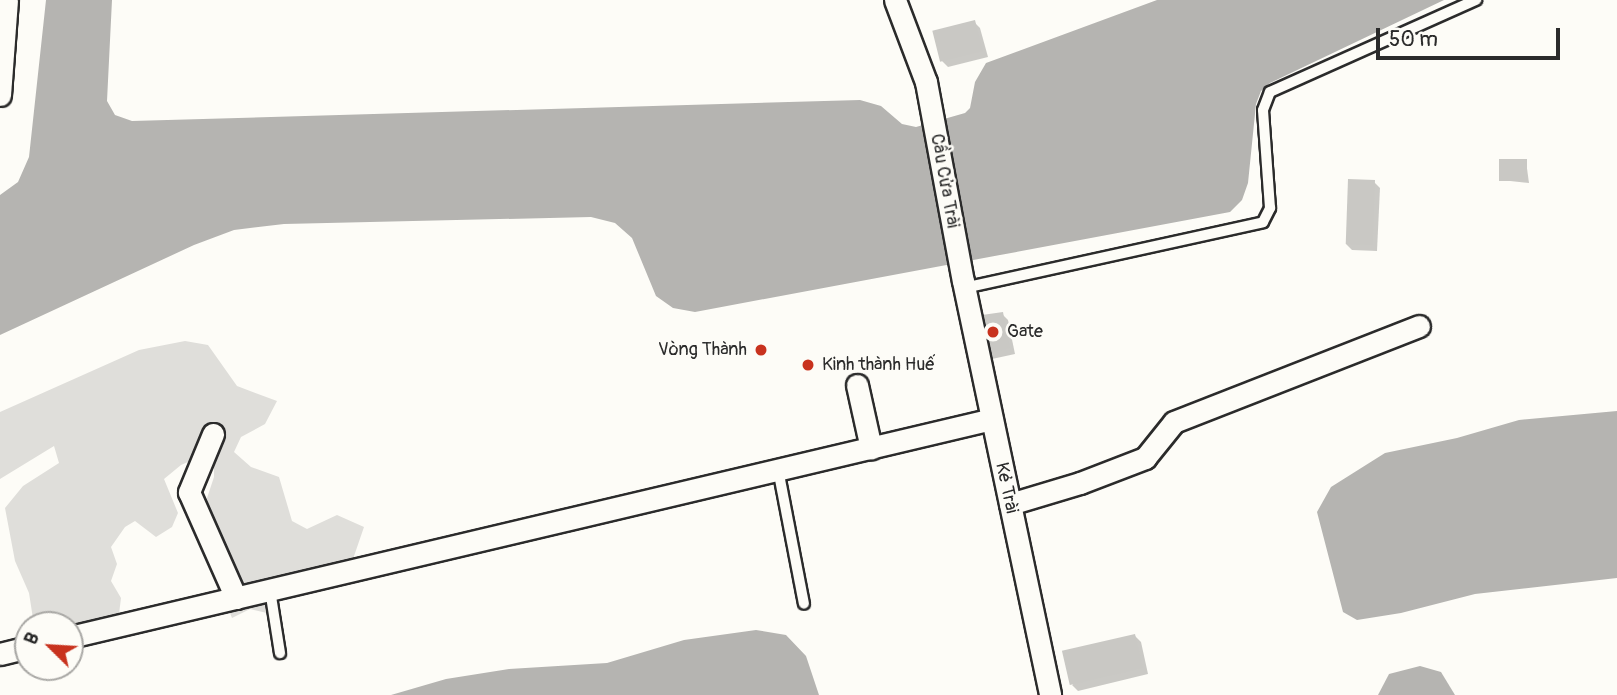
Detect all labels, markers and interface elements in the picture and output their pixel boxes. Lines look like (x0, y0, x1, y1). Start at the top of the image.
scale bar (1379, 14, 1563, 58)
text: 50 m (1389, 26, 1438, 53)
street label: Cầu Cửa Trài (925, 132, 963, 230)
place label: Gate (1007, 321, 1043, 343)
marker: Gate (985, 324, 1001, 340)
place label: Vòng Thành (658, 339, 747, 361)
marker: Vòng Thành (753, 342, 769, 358)
place label: Kinh thành Huế (822, 354, 935, 376)
marker: Kinh thành Huế (800, 357, 816, 373)
street label: Kẻ Trài (990, 461, 1022, 515)
north arrow (14, 611, 84, 681)
text: B (18, 628, 45, 648)

